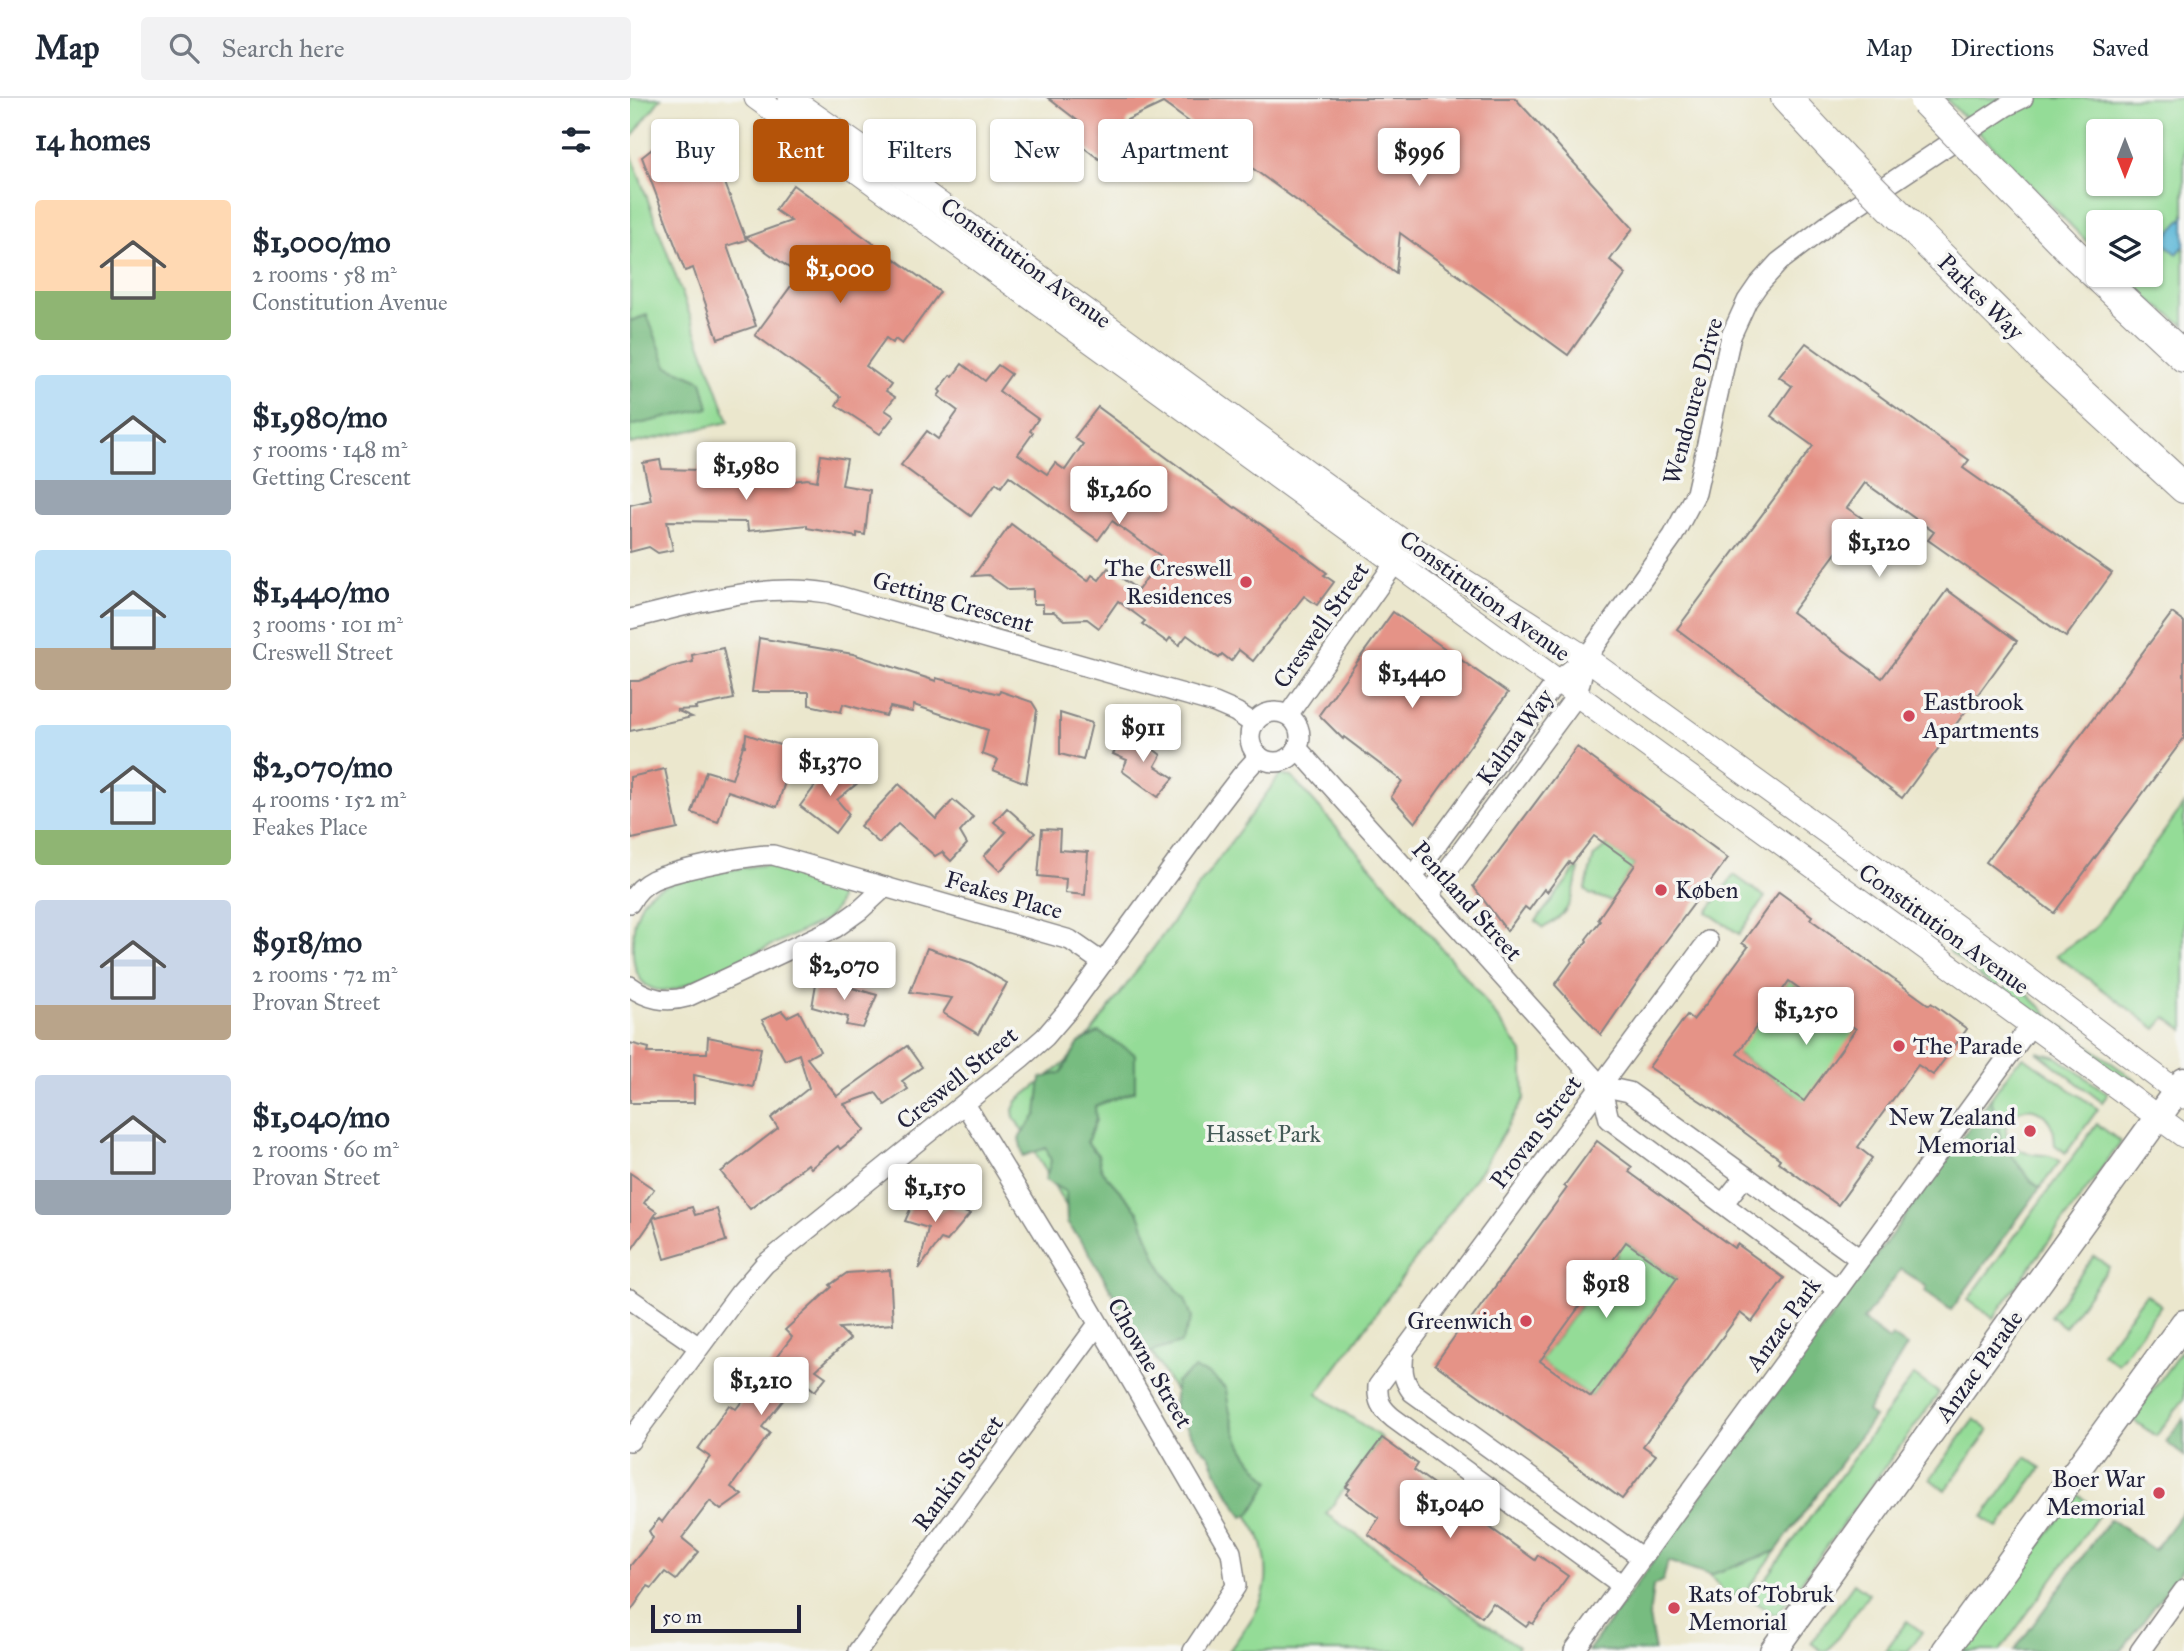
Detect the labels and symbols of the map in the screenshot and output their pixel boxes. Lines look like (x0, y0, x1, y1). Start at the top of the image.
north arrow (2086, 119, 2163, 196)
pin: $996 (1378, 129, 1460, 188)
street label: Constitution Avenue (935, 191, 1117, 335)
pin: $1,000 (783, 246, 897, 305)
street label: Parkes Way (1932, 248, 2031, 347)
street label: Wendouree Drive (1656, 314, 1730, 488)
pin: $1,980 (689, 442, 803, 502)
pin: $1,260 (1062, 466, 1176, 526)
pin: $1,120 (1822, 519, 1936, 579)
street label: Constitution Avenue (1394, 524, 1576, 668)
place label: The Creswell Residences (1105, 553, 1233, 611)
street label: Creswell Street (1266, 556, 1376, 694)
street label: Getting Crescent (869, 565, 1037, 639)
marker: The Creswell Residences (1238, 574, 1254, 590)
pin: $1,440 (1355, 650, 1469, 710)
street label: Kalma Way (1470, 682, 1560, 791)
place label: Eastbrook Apartments (1922, 687, 2039, 745)
pin: $911 (1102, 704, 1184, 764)
marker: Eastbrook Apartments (1901, 708, 1917, 724)
pin: $1,370 (773, 738, 887, 798)
street label: Pentland Street (1405, 835, 1529, 968)
street label: Constitution Avenue (1853, 857, 2035, 1001)
street label: Feakes Place (942, 864, 1066, 926)
place label: Køben (1675, 875, 1739, 905)
marker: Køben (1653, 882, 1669, 898)
pin: $2,070 (787, 942, 901, 1002)
pin: $1,250 (1749, 988, 1863, 1047)
street label: Creswell Street (890, 1020, 1024, 1136)
place label: The Parade (1913, 1031, 2023, 1061)
marker: The Parade (1891, 1038, 1907, 1054)
street label: Provan Street (1484, 1069, 1589, 1195)
place label: New Zealand Memorial (1888, 1102, 2017, 1160)
park label: Hasset Park (1205, 1119, 1322, 1149)
marker: New Zealand Memorial (2022, 1123, 2038, 1139)
pin: $1,150 (878, 1164, 992, 1224)
pin: $918 (1565, 1260, 1647, 1320)
street label: Anzac Park (1738, 1270, 1828, 1378)
street label: Chowne Street (1101, 1293, 1200, 1434)
street label: Anzac Parade (1928, 1304, 2029, 1428)
place label: Greenwich (1407, 1306, 1512, 1336)
marker: Greenwich (1518, 1313, 1534, 1329)
pin: $1,210 (704, 1358, 818, 1417)
street label: Rankin Street (906, 1409, 1010, 1537)
place label: Boer War Memorial (2046, 1464, 2146, 1522)
pin: $1,040 (1393, 1480, 1507, 1540)
marker: Boer War Memorial (2151, 1485, 2167, 1501)
place label: Rats of Tobruk Memorial (1688, 1579, 1835, 1637)
marker: Rats of Tobruk Memorial (1666, 1600, 1682, 1616)
scale bar (651, 1602, 802, 1634)

